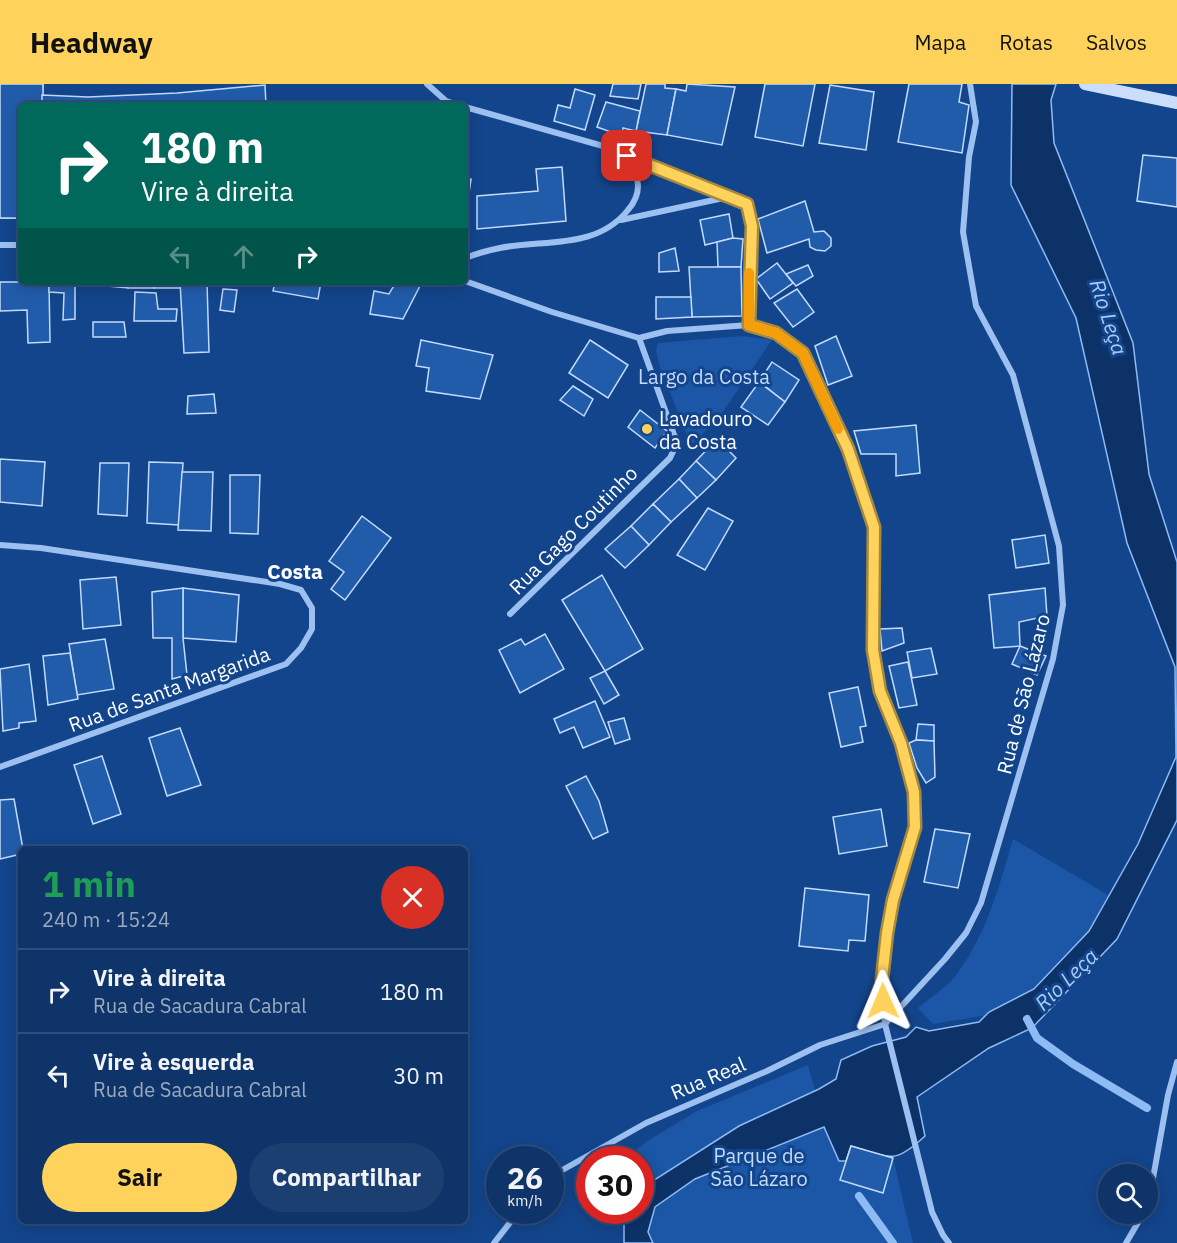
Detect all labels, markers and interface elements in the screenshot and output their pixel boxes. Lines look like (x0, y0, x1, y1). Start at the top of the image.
text: Headway (30, 24, 153, 61)
text: Mapa (915, 28, 966, 56)
text: Rotas (999, 28, 1053, 56)
text: Salvos (1086, 28, 1147, 56)
text: 180 m (141, 120, 264, 175)
icon: right (42, 126, 120, 204)
pin (601, 130, 652, 181)
icon: arrive (610, 139, 643, 172)
text: Vire à direita (141, 173, 294, 208)
icon: left (164, 240, 197, 273)
icon: ahead (227, 240, 260, 273)
icon: right (290, 240, 323, 273)
water label: Rio Leça (1084, 276, 1134, 358)
park label: Largo da Costa (638, 363, 770, 390)
place label: Lavadouro da Costa (659, 405, 752, 455)
marker: Lavadouro da Costa (640, 422, 654, 436)
street label: Rua Gago Coutinho (503, 460, 643, 600)
district label: Costa (267, 557, 323, 585)
street label: Rua de São Lázaro (990, 611, 1056, 777)
street label: Rua de Santa Margarida (65, 640, 274, 738)
text: 1 min (42, 860, 136, 907)
button: close (381, 866, 444, 929)
text: 240 m · 15:24 (42, 906, 170, 933)
water label: Rio Leça (1028, 942, 1104, 1016)
text: Vire à direita (93, 963, 226, 992)
position arrow (851, 969, 915, 1033)
icon: right (42, 975, 75, 1008)
text: 180 m (380, 977, 444, 1006)
text: Rua de Sacadura Cabral (93, 992, 307, 1019)
text: Vire à esquerda (93, 1047, 255, 1076)
street label: Rua Real (666, 1050, 750, 1106)
icon: left (42, 1059, 75, 1092)
text: 30 m (393, 1061, 444, 1090)
text: Rua de Sacadura Cabral (93, 1076, 307, 1103)
park label: Parque de São Lázaro (710, 1142, 808, 1192)
button: Sair (42, 1143, 237, 1212)
button: Compartilhar (249, 1143, 444, 1212)
speed limit sign: 30 (576, 1146, 654, 1224)
text: 26 (507, 1158, 543, 1197)
map controls (1098, 1164, 1158, 1224)
button: search (1098, 1164, 1158, 1224)
text: km/h (507, 1191, 543, 1210)

